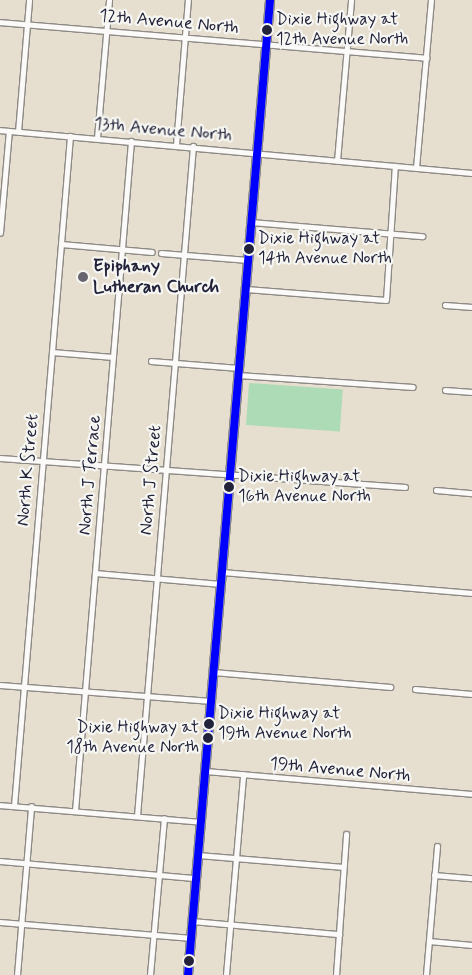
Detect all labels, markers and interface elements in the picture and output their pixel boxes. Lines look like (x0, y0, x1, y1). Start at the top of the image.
street label: 12th Avenue North (98, 5, 240, 39)
place label: Dixie Highway at 12th Avenue North (276, 10, 409, 50)
marker: Dixie Highway at 12th Avenue North (262, 25, 272, 35)
street label: 13th Avenue North (93, 113, 233, 147)
place label: Dixie Highway at 14th Avenue North (258, 229, 392, 269)
marker: Dixie Highway at 14th Avenue North (244, 244, 254, 254)
place label: Epiphany Lutheran Church (93, 256, 223, 298)
marker: Epiphany Lutheran Church (77, 271, 89, 283)
street label: North K Street (12, 411, 44, 529)
street label: North J Terrace (74, 415, 106, 535)
street label: North J Street (135, 423, 167, 537)
place label: Dixie Highway at 16th Avenue North (238, 467, 371, 507)
marker: Dixie Highway at 16th Avenue North (224, 482, 234, 492)
place label: Dixie Highway at 19th Avenue North (218, 704, 352, 744)
place label: Dixie Highway at 18th Avenue North (66, 718, 199, 758)
marker: Dixie Highway at 19th Avenue North (204, 719, 214, 729)
marker: Dixie Highway at 18th Avenue North (203, 733, 213, 743)
street label: 19th Avenue North (268, 753, 412, 787)
unlabelled marker (184, 956, 194, 966)

